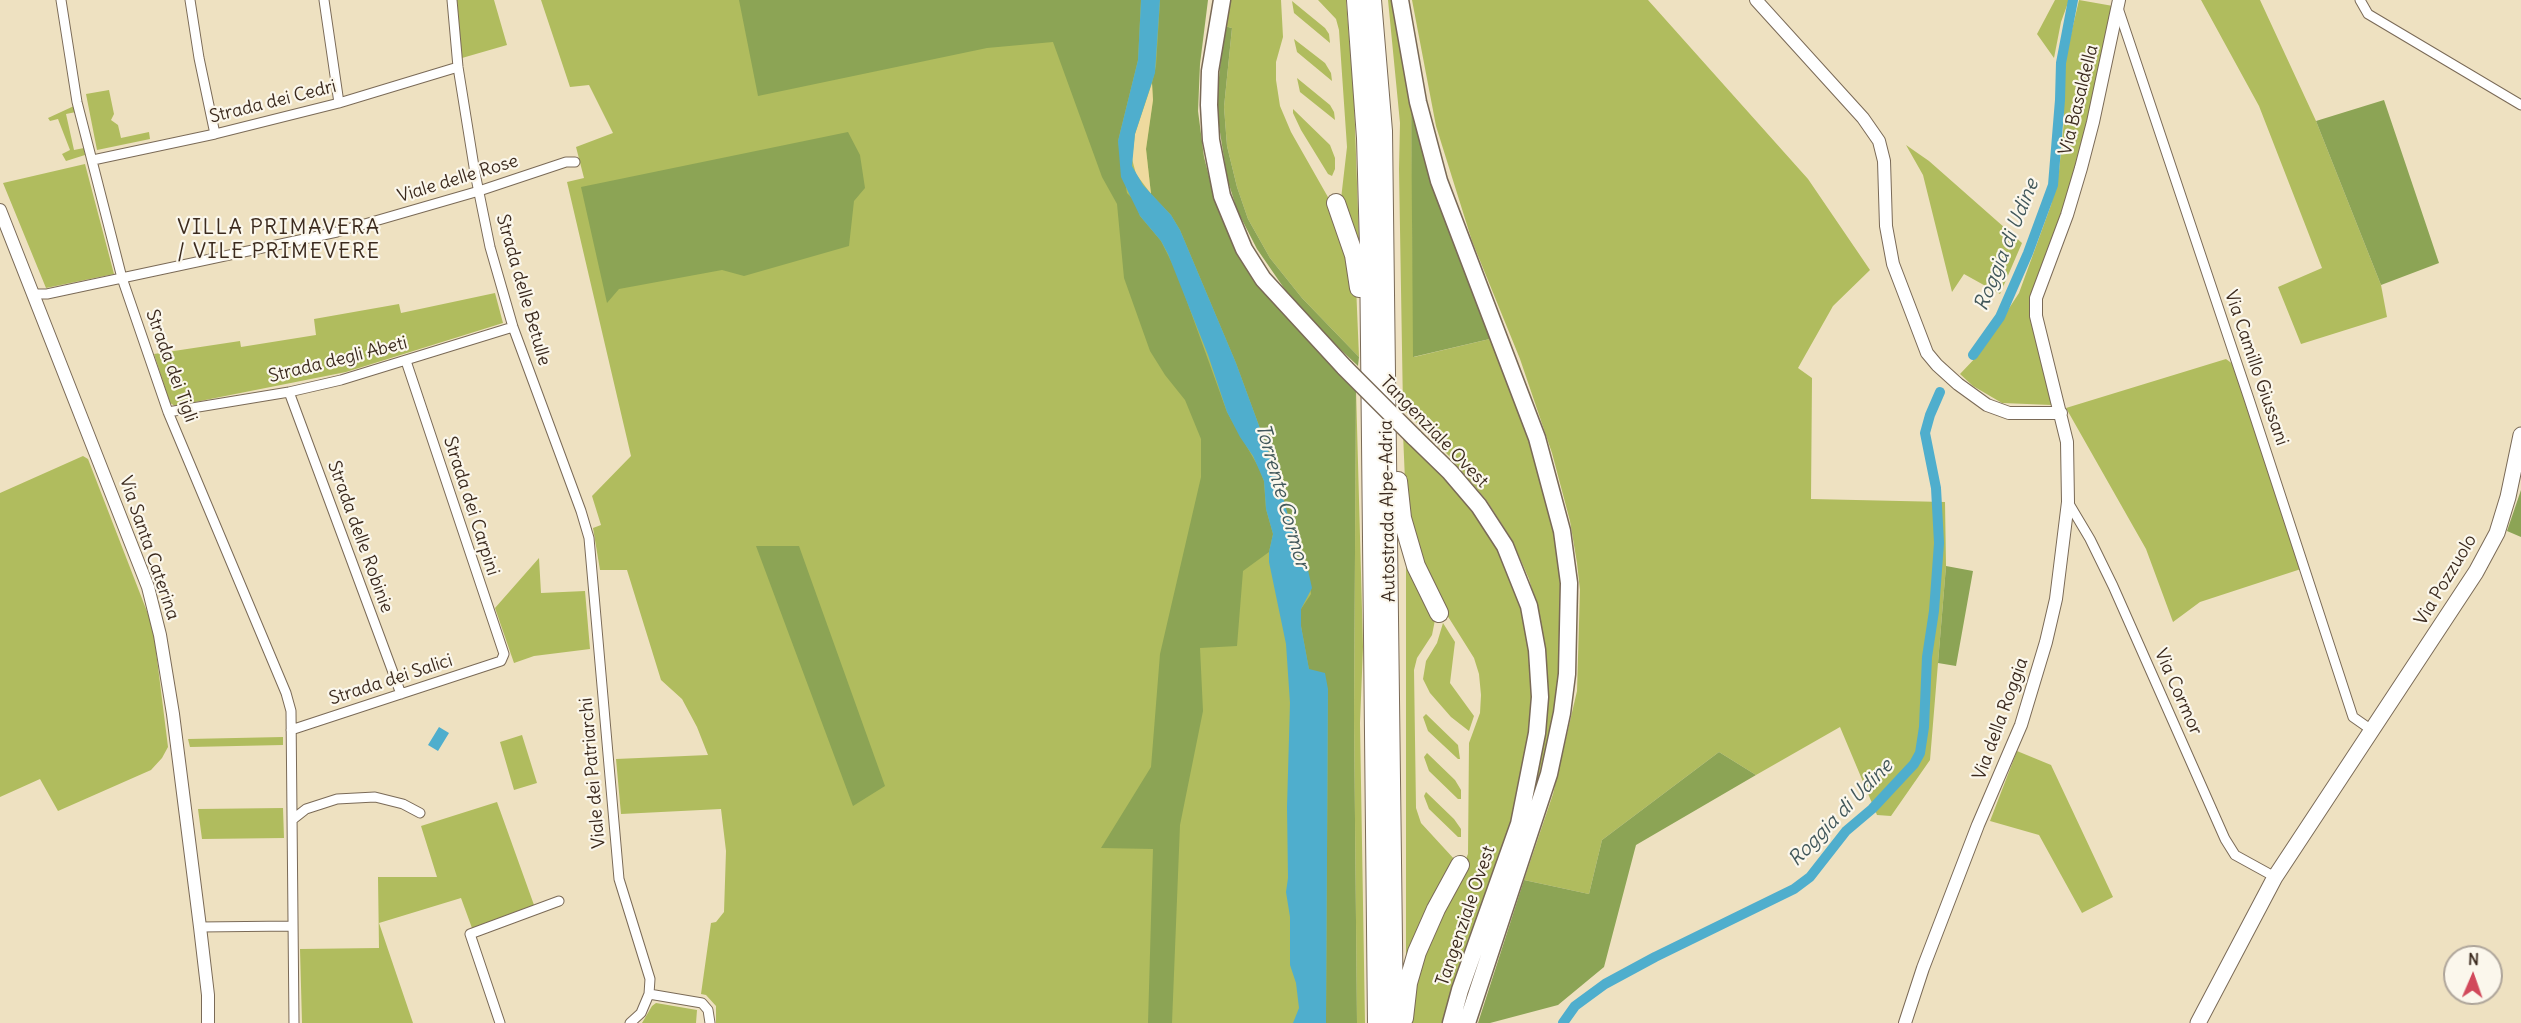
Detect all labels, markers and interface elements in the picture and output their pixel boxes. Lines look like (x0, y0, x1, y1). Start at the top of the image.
street label: Via Basaldella (2055, 43, 2103, 157)
street label: Strada dei Cedri (207, 76, 339, 128)
street label: Viale delle Rose (395, 150, 521, 208)
water label: Roggia di Udine (1970, 176, 2044, 314)
street label: Strada delle Betulle (491, 212, 555, 368)
district label: VILLA PRIMAVERA / VILE PRIMEVERE (177, 215, 381, 265)
street label: Via Camillo Giussani (2219, 288, 2293, 448)
street label: Strada dei Tigli (141, 307, 201, 425)
street label: Strada degli Abeti (266, 332, 410, 388)
street label: Tangenziale Ovest (1375, 372, 1493, 492)
street label: Autostrada Alpe-Adria (1376, 420, 1400, 602)
water label: Torrente Cormor (1250, 421, 1314, 571)
street label: Strada dei Carpini (438, 434, 504, 578)
street label: Strada delle Robinie (322, 458, 398, 616)
street label: Via Santa Caterina (114, 473, 184, 623)
street label: Via Pozzuolo (2410, 531, 2482, 629)
street label: Via Cormor (2149, 645, 2207, 739)
street label: Strada dei Salici (327, 650, 455, 710)
street label: Via della Roggia (1969, 655, 2033, 783)
street label: Viale dei Patriarchi (576, 697, 610, 849)
water label: Roggia di Udine (1784, 754, 1898, 872)
street label: Tangenziale Ovest (1432, 843, 1500, 989)
north arrow (2443, 945, 2503, 1005)
text: N (2468, 949, 2479, 969)

